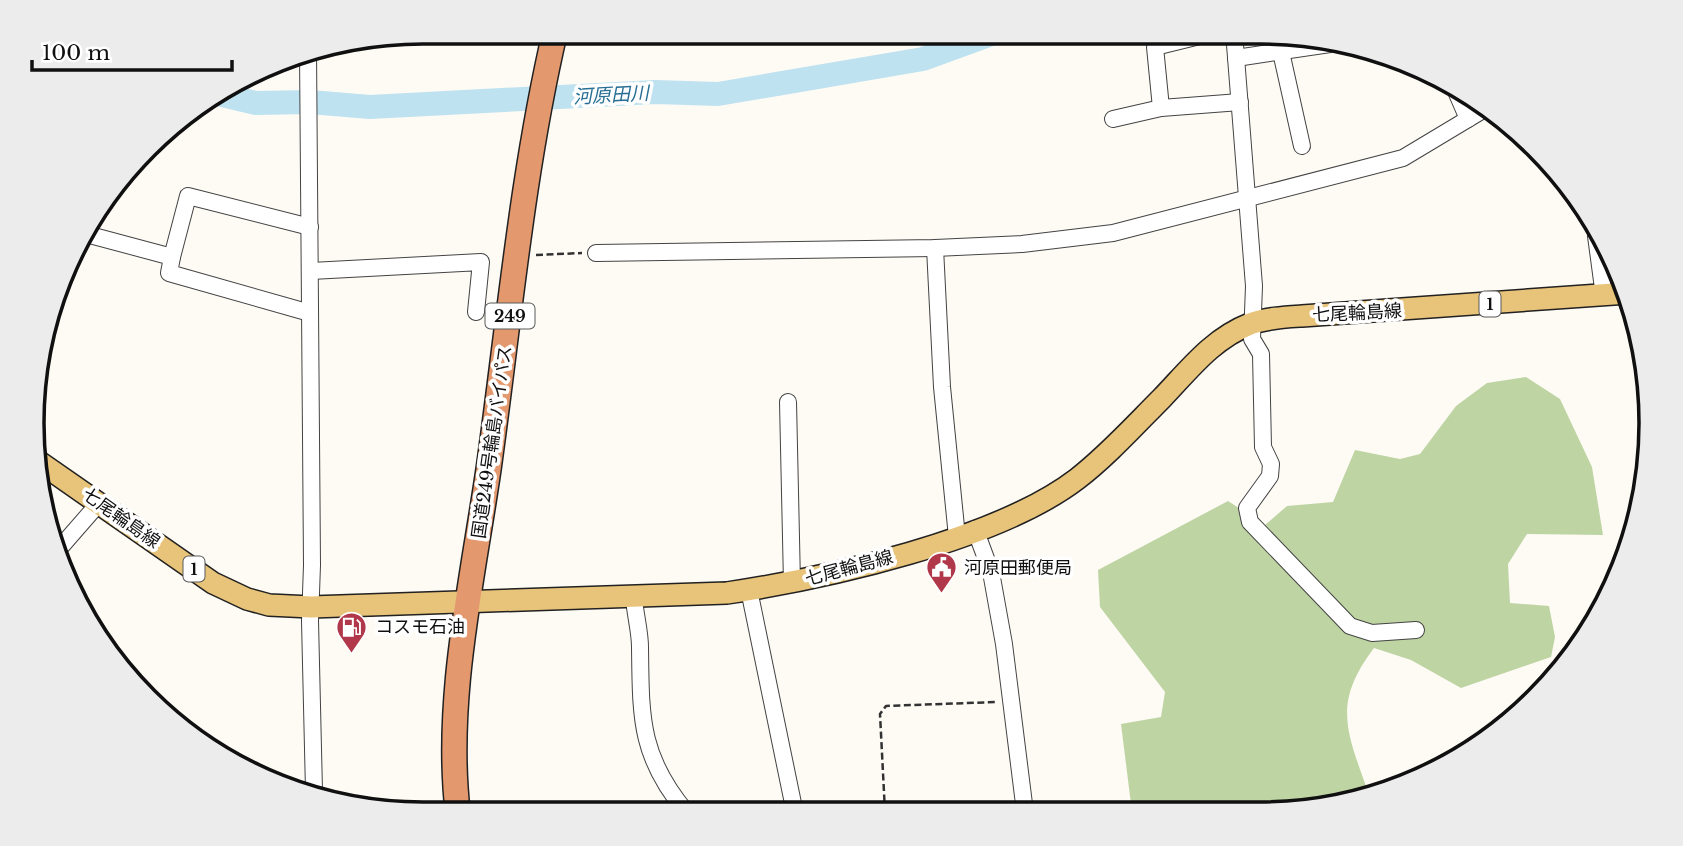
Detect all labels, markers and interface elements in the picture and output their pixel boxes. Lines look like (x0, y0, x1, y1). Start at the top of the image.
scale bar (32, 28, 231, 72)
text: 100 m (42, 40, 110, 66)
water label: 河原田川 (572, 81, 652, 108)
road number: 1 (1480, 292, 1500, 316)
street label: 七尾輪島線 (1311, 300, 1403, 326)
road number: 249 (486, 304, 534, 328)
street label: 国道249号輪島バイパス (468, 344, 516, 540)
street label: 七尾輪島線 (78, 483, 164, 553)
street label: 七尾輪島線 (803, 546, 895, 590)
public building icon: 河原田郵便局 (924, 551, 958, 595)
road number: 1 (184, 556, 204, 582)
place label: 河原田郵便局 (964, 557, 1072, 579)
fuel station icon: コスモ石油 (335, 610, 369, 654)
place label: コスモ石油 (375, 616, 465, 638)

